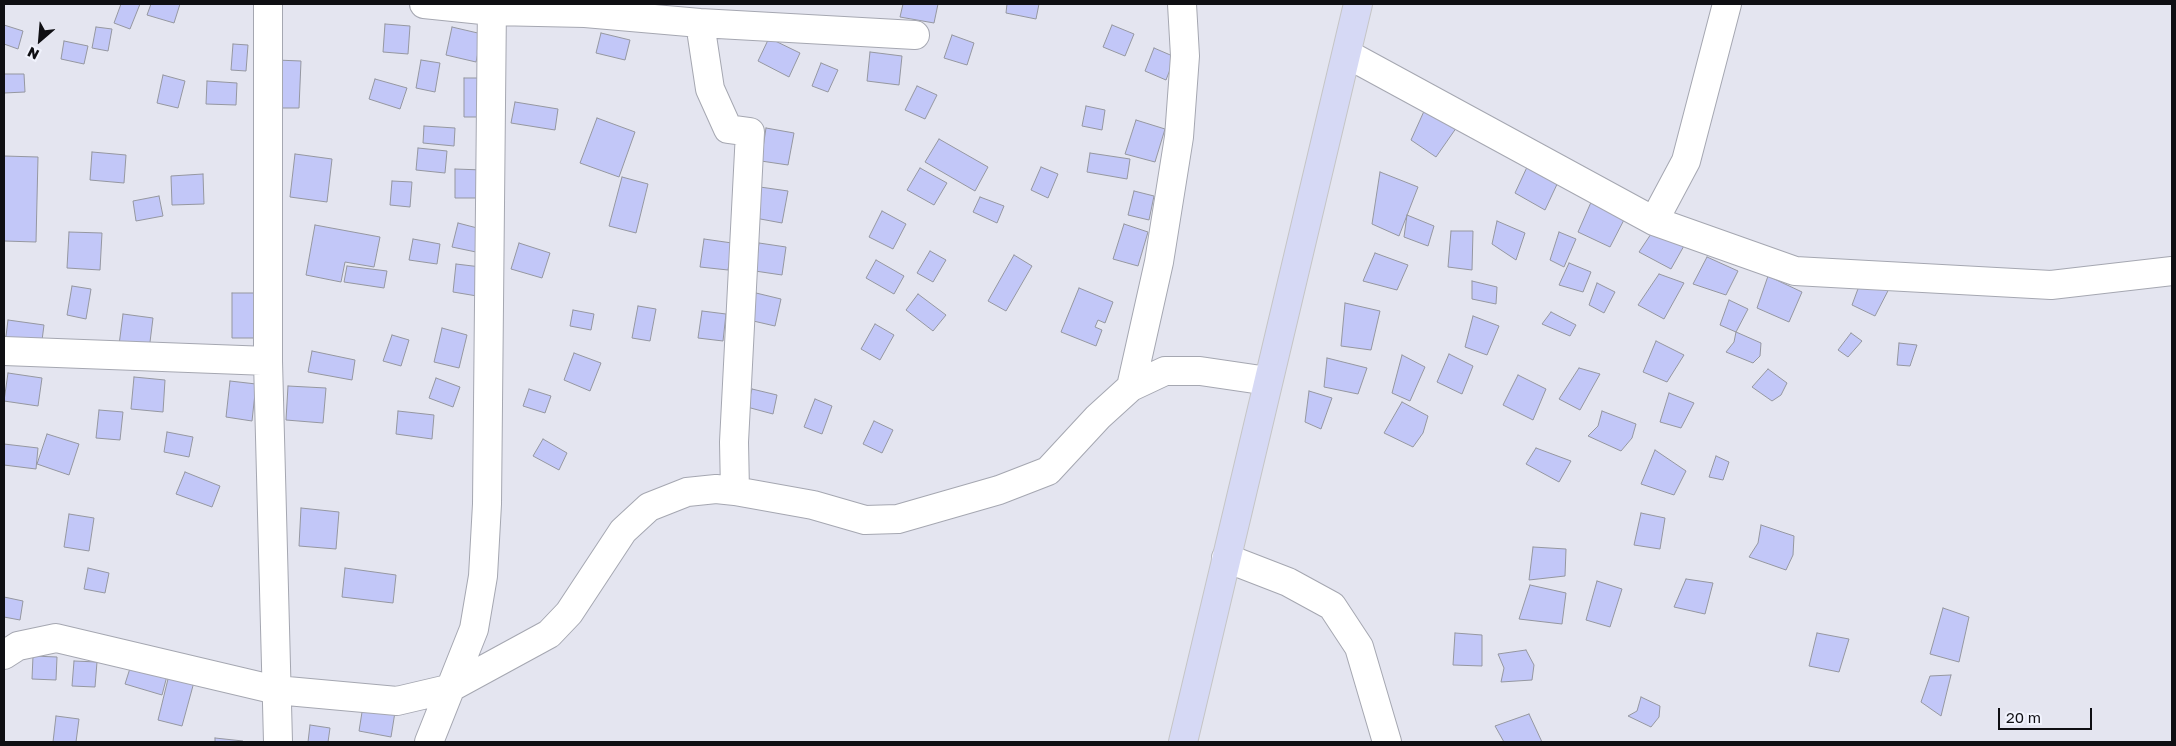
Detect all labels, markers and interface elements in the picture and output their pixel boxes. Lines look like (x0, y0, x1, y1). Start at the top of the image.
north arrow (15, 15, 65, 65)
text: N (24, 44, 42, 64)
scale bar (2001, 698, 2095, 730)
text: 20 m (2006, 708, 2041, 726)

